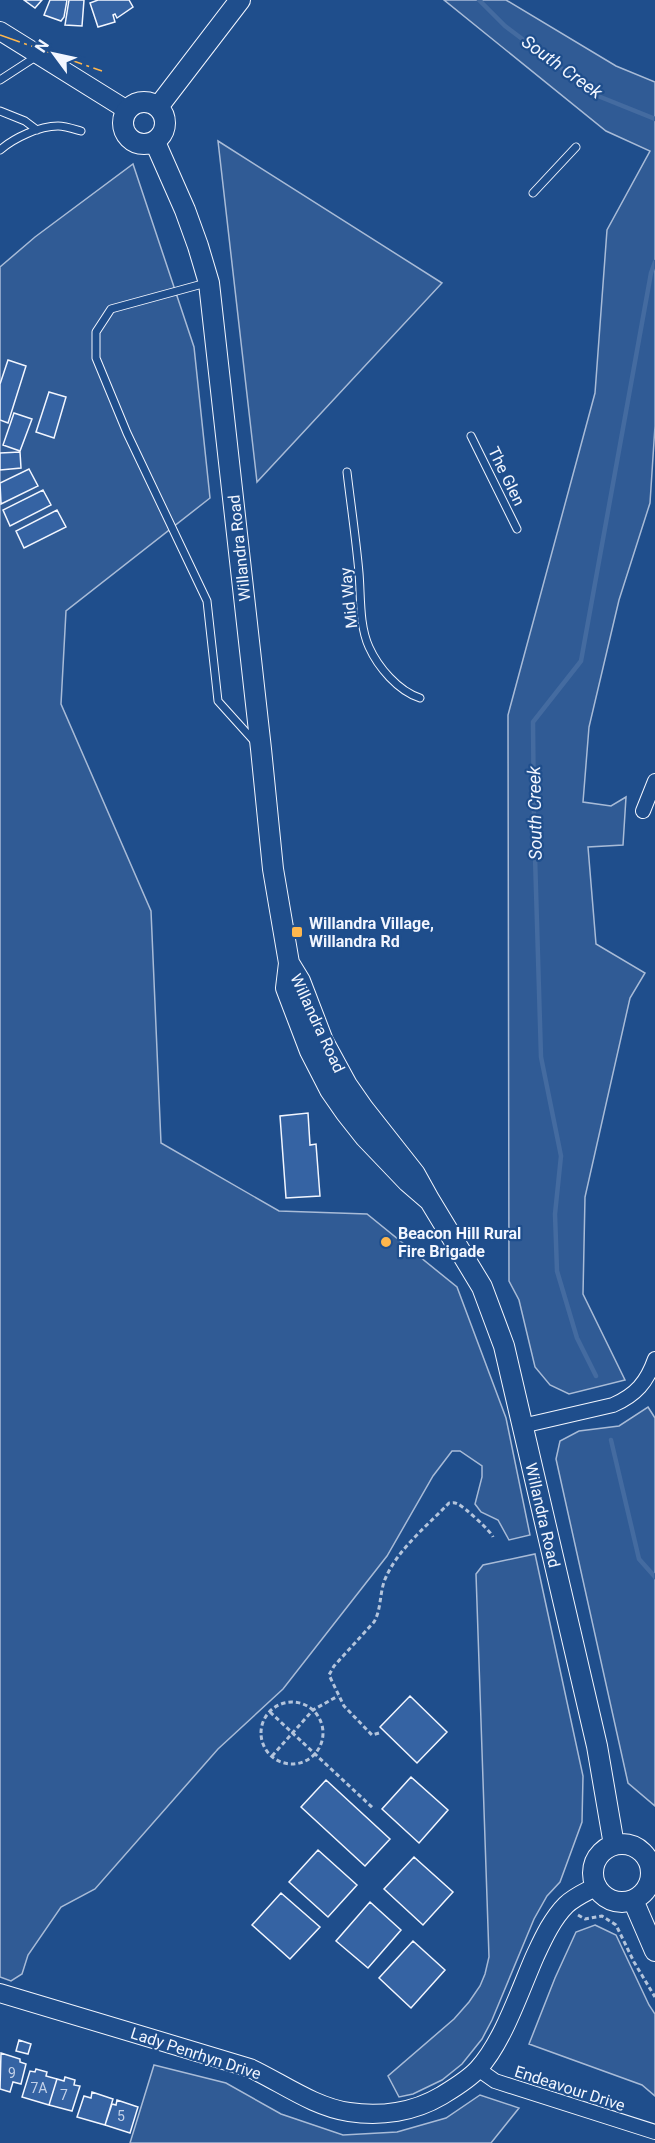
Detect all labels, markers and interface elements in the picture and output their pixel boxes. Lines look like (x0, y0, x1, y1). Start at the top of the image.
north arrow (24, 24, 84, 84)
water label: South Creek (518, 30, 607, 103)
text: N (31, 36, 53, 56)
street label: The Glen (484, 444, 529, 509)
street label: Willandra Road (224, 494, 255, 602)
street label: Mid Way (336, 566, 361, 629)
water label: South Creek (523, 765, 546, 860)
place label: Willandra Village, Willandra Rd (309, 914, 434, 951)
marker: Willandra Village, Willandra Rd (290, 925, 304, 939)
street label: Willandra Road (286, 971, 349, 1076)
place label: Beacon Hill Rural Fire Brigade (398, 1224, 521, 1261)
marker: Beacon Hill Rural Fire Brigade (379, 1235, 393, 1249)
street label: Willandra Road (521, 1461, 564, 1569)
street label: Lady Penrhyn Drive (128, 2023, 263, 2083)
street label: Endeavour Drive (512, 2062, 627, 2115)
house number: 9 (8, 2065, 16, 2081)
house number: 7A (30, 2080, 48, 2096)
house number: 7 (60, 2087, 68, 2103)
house number: 5 (117, 2108, 125, 2124)

